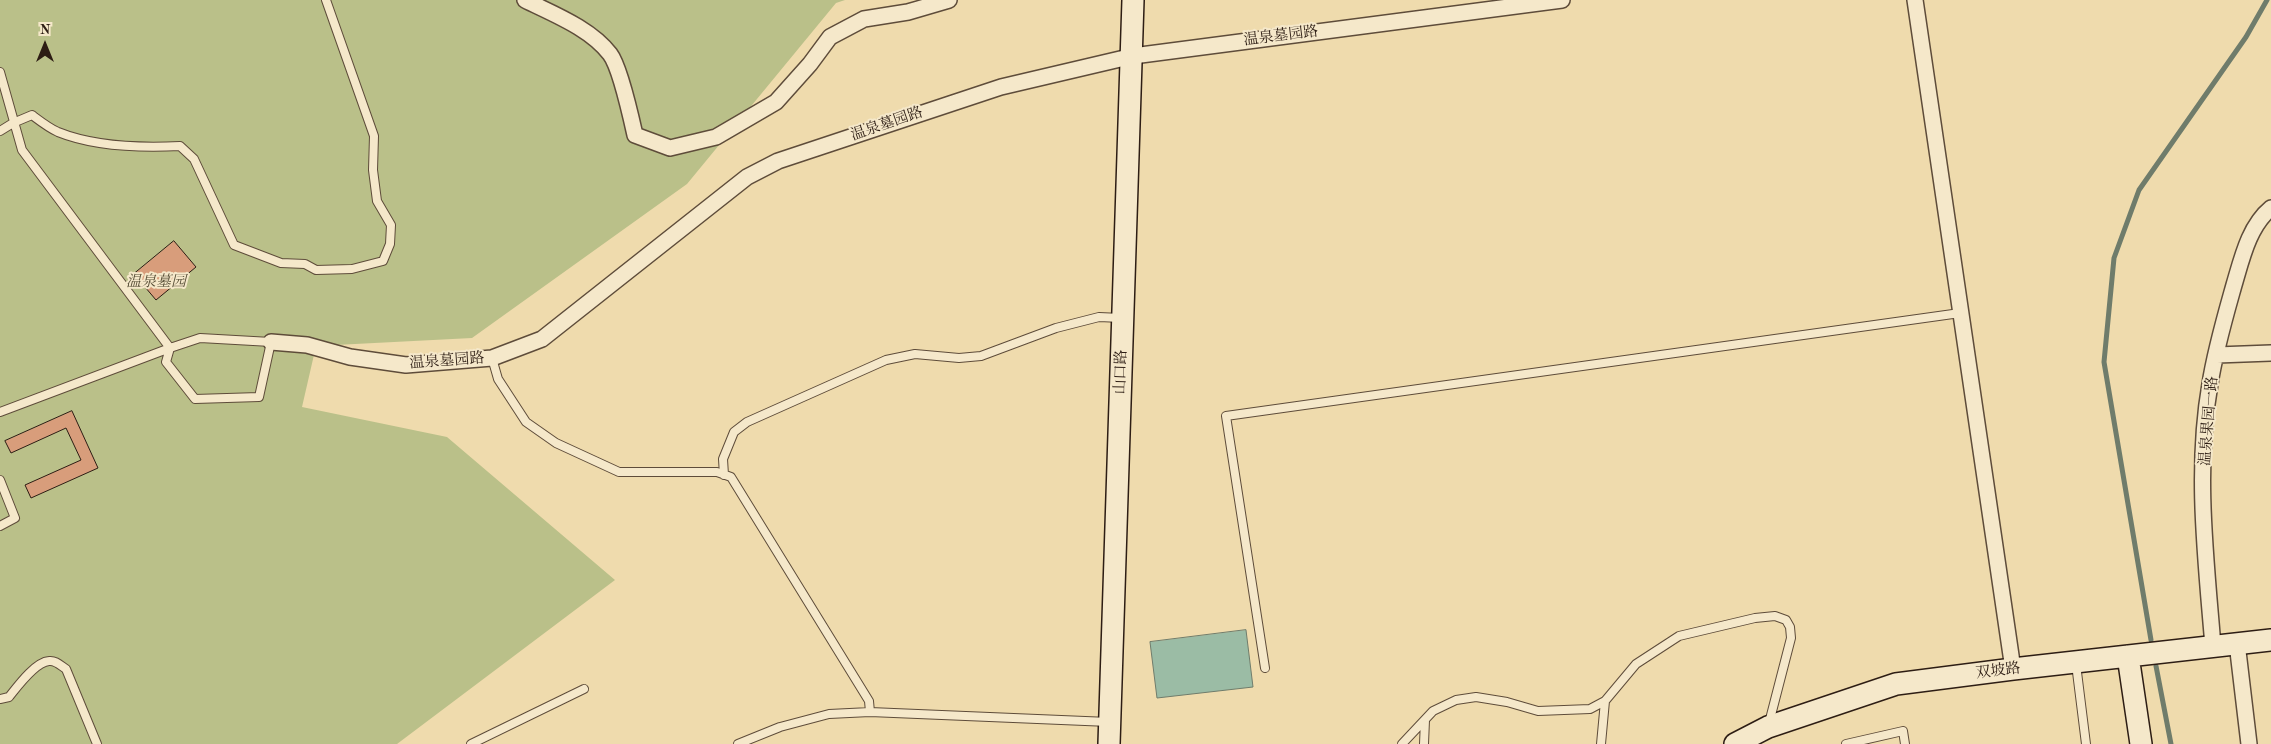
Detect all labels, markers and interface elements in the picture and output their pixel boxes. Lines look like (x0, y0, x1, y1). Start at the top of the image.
north arrow (20, 20, 70, 70)
street label: 温泉墓园路 (1243, 22, 1319, 50)
text: N (40, 23, 50, 37)
street label: 温泉墓园路 (849, 103, 925, 145)
park label: 温泉墓园 (126, 273, 186, 291)
street label: 温泉墓园路 (409, 349, 485, 373)
street label: 山口路 (1111, 349, 1131, 395)
street label: 温泉果园一路 (2196, 375, 2222, 467)
street label: 双坡路 (1975, 659, 2021, 683)

